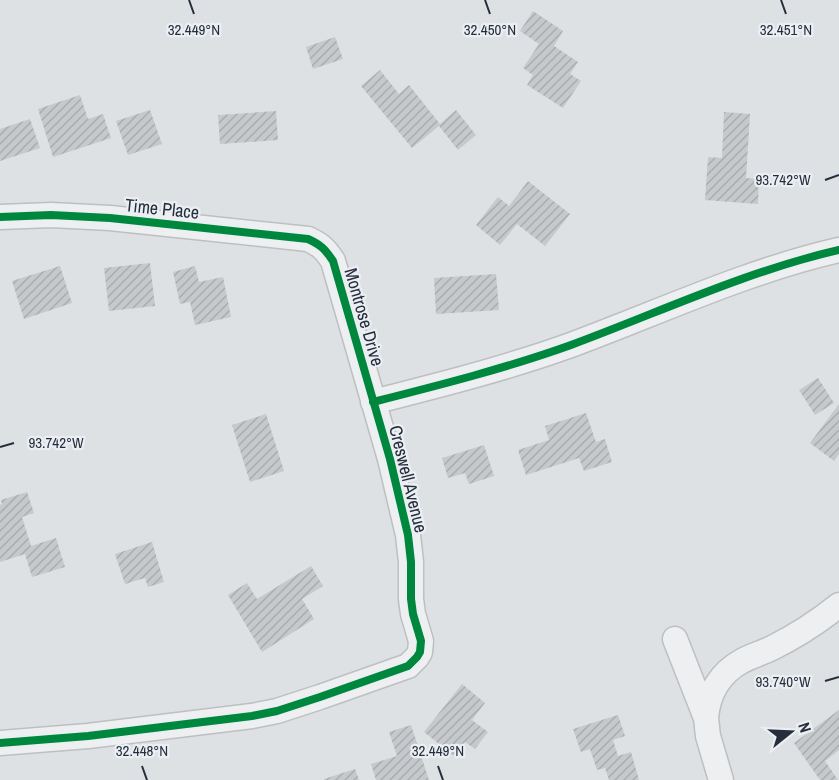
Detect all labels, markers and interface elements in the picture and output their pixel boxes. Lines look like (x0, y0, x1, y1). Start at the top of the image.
text: 32.449°N (168, 19, 220, 40)
text: 32.450°N (464, 19, 516, 40)
text: 32.451°N (760, 19, 812, 40)
text: 93.742°W (755, 169, 811, 190)
street label: Time Place (124, 192, 200, 225)
street label: Montrose Drive (339, 265, 390, 369)
street label: Creswell Avenue (383, 423, 434, 535)
text: 93.742°W (28, 432, 84, 453)
text: 93.740°W (755, 671, 811, 692)
north arrow (761, 702, 821, 762)
text: N (793, 719, 817, 735)
text: 32.448°N (116, 740, 168, 761)
text: 32.449°N (412, 740, 464, 761)

